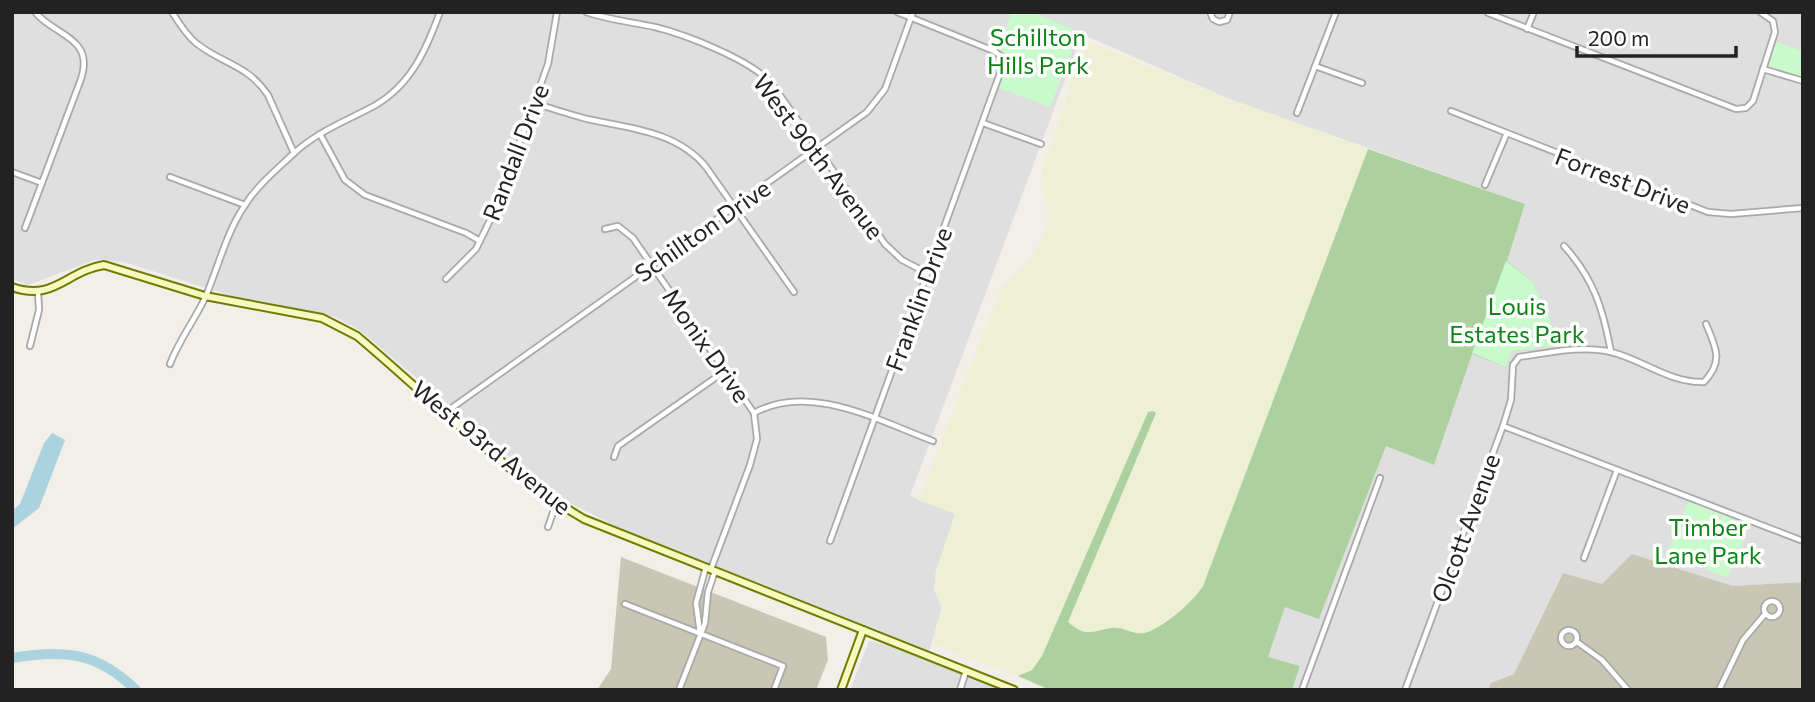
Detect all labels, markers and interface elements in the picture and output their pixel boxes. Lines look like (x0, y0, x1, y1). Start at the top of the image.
scale bar (1577, 14, 1736, 58)
park label: Schillton Hills Park (987, 22, 1089, 79)
text: 200 m (1588, 25, 1649, 50)
street label: West 90th Avenue (747, 68, 891, 244)
street label: Randall Drive (476, 80, 554, 224)
street label: Forrest Drive (1551, 141, 1695, 219)
street label: Schillton Drive (629, 173, 775, 287)
street label: Franklin Drive (879, 223, 957, 375)
street label: Monix Drive (657, 282, 757, 408)
park label: Louis Estates Park (1449, 291, 1585, 348)
street label: West 93rd Avenue (406, 374, 578, 520)
street label: Olcott Avenue (1425, 450, 1505, 606)
park label: Timber Lane Park (1654, 512, 1762, 569)

